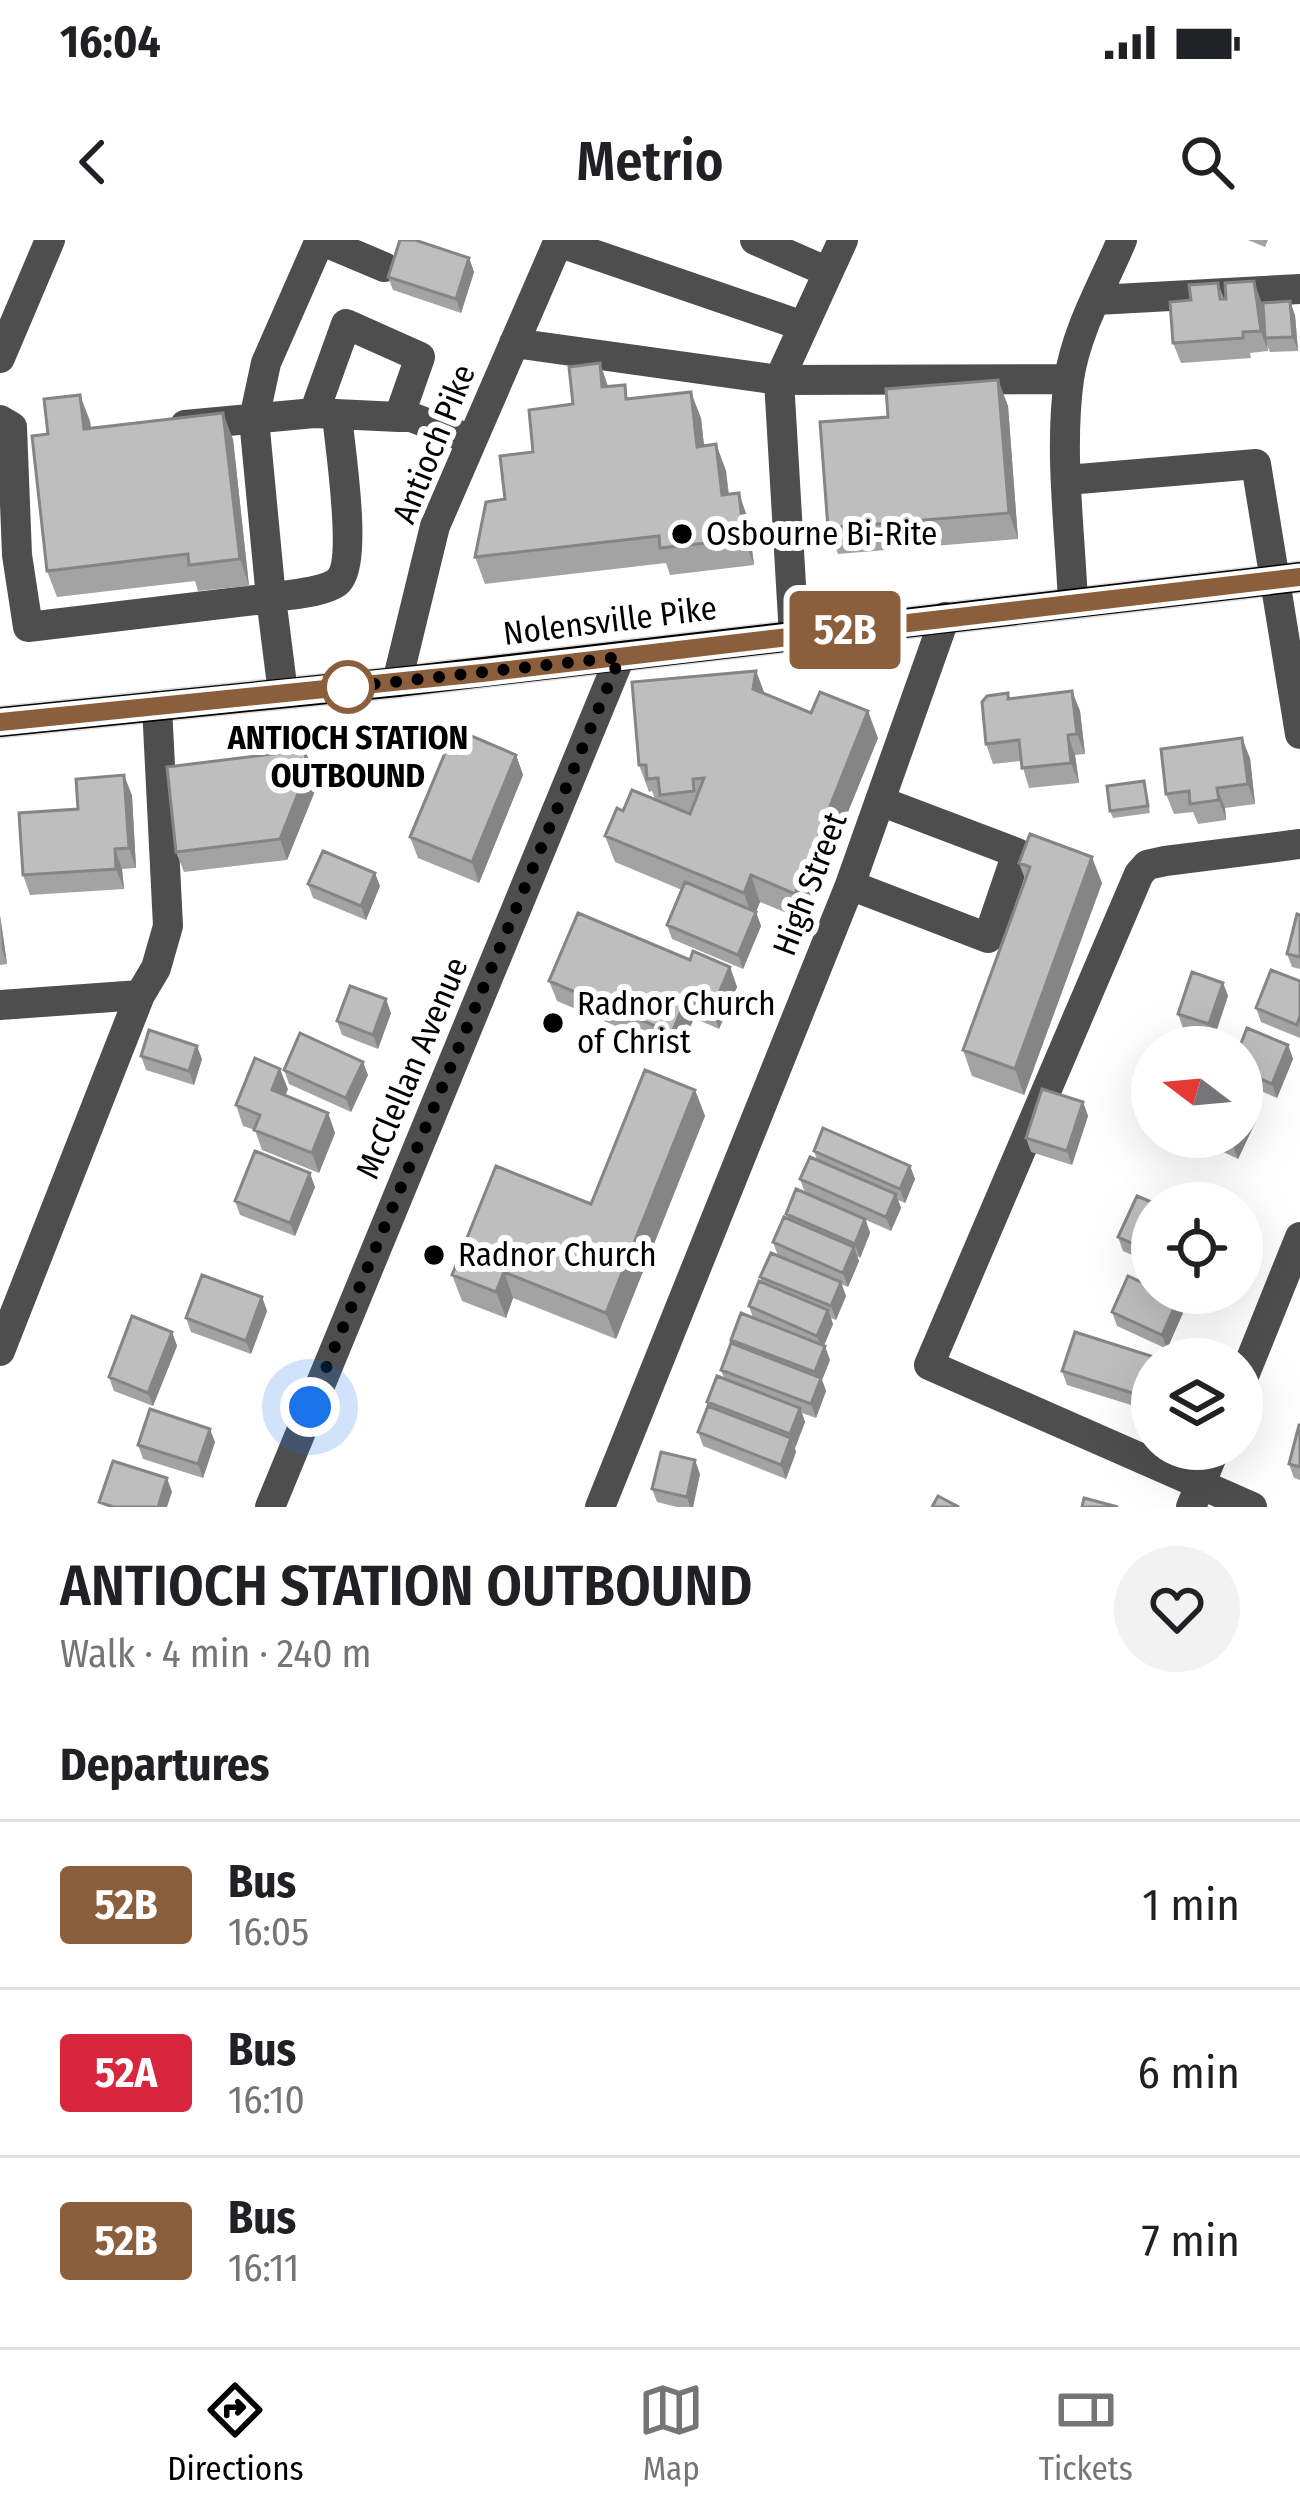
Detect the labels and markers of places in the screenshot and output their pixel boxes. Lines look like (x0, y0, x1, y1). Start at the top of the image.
place label: Osbourne Bi-Rite (706, 514, 937, 554)
marker: Osbourne Bi-Rite (669, 521, 695, 547)
marker: ANTIOCH STATION OUTBOUND (323, 662, 373, 712)
place label: ANTIOCH STATION OUTBOUND (227, 718, 468, 796)
place label: Radnor Church of Christ (577, 984, 776, 1062)
marker: Radnor Church of Christ (540, 1010, 566, 1036)
place label: Radnor Church (458, 1235, 657, 1275)
marker: Radnor Church (421, 1242, 447, 1268)

